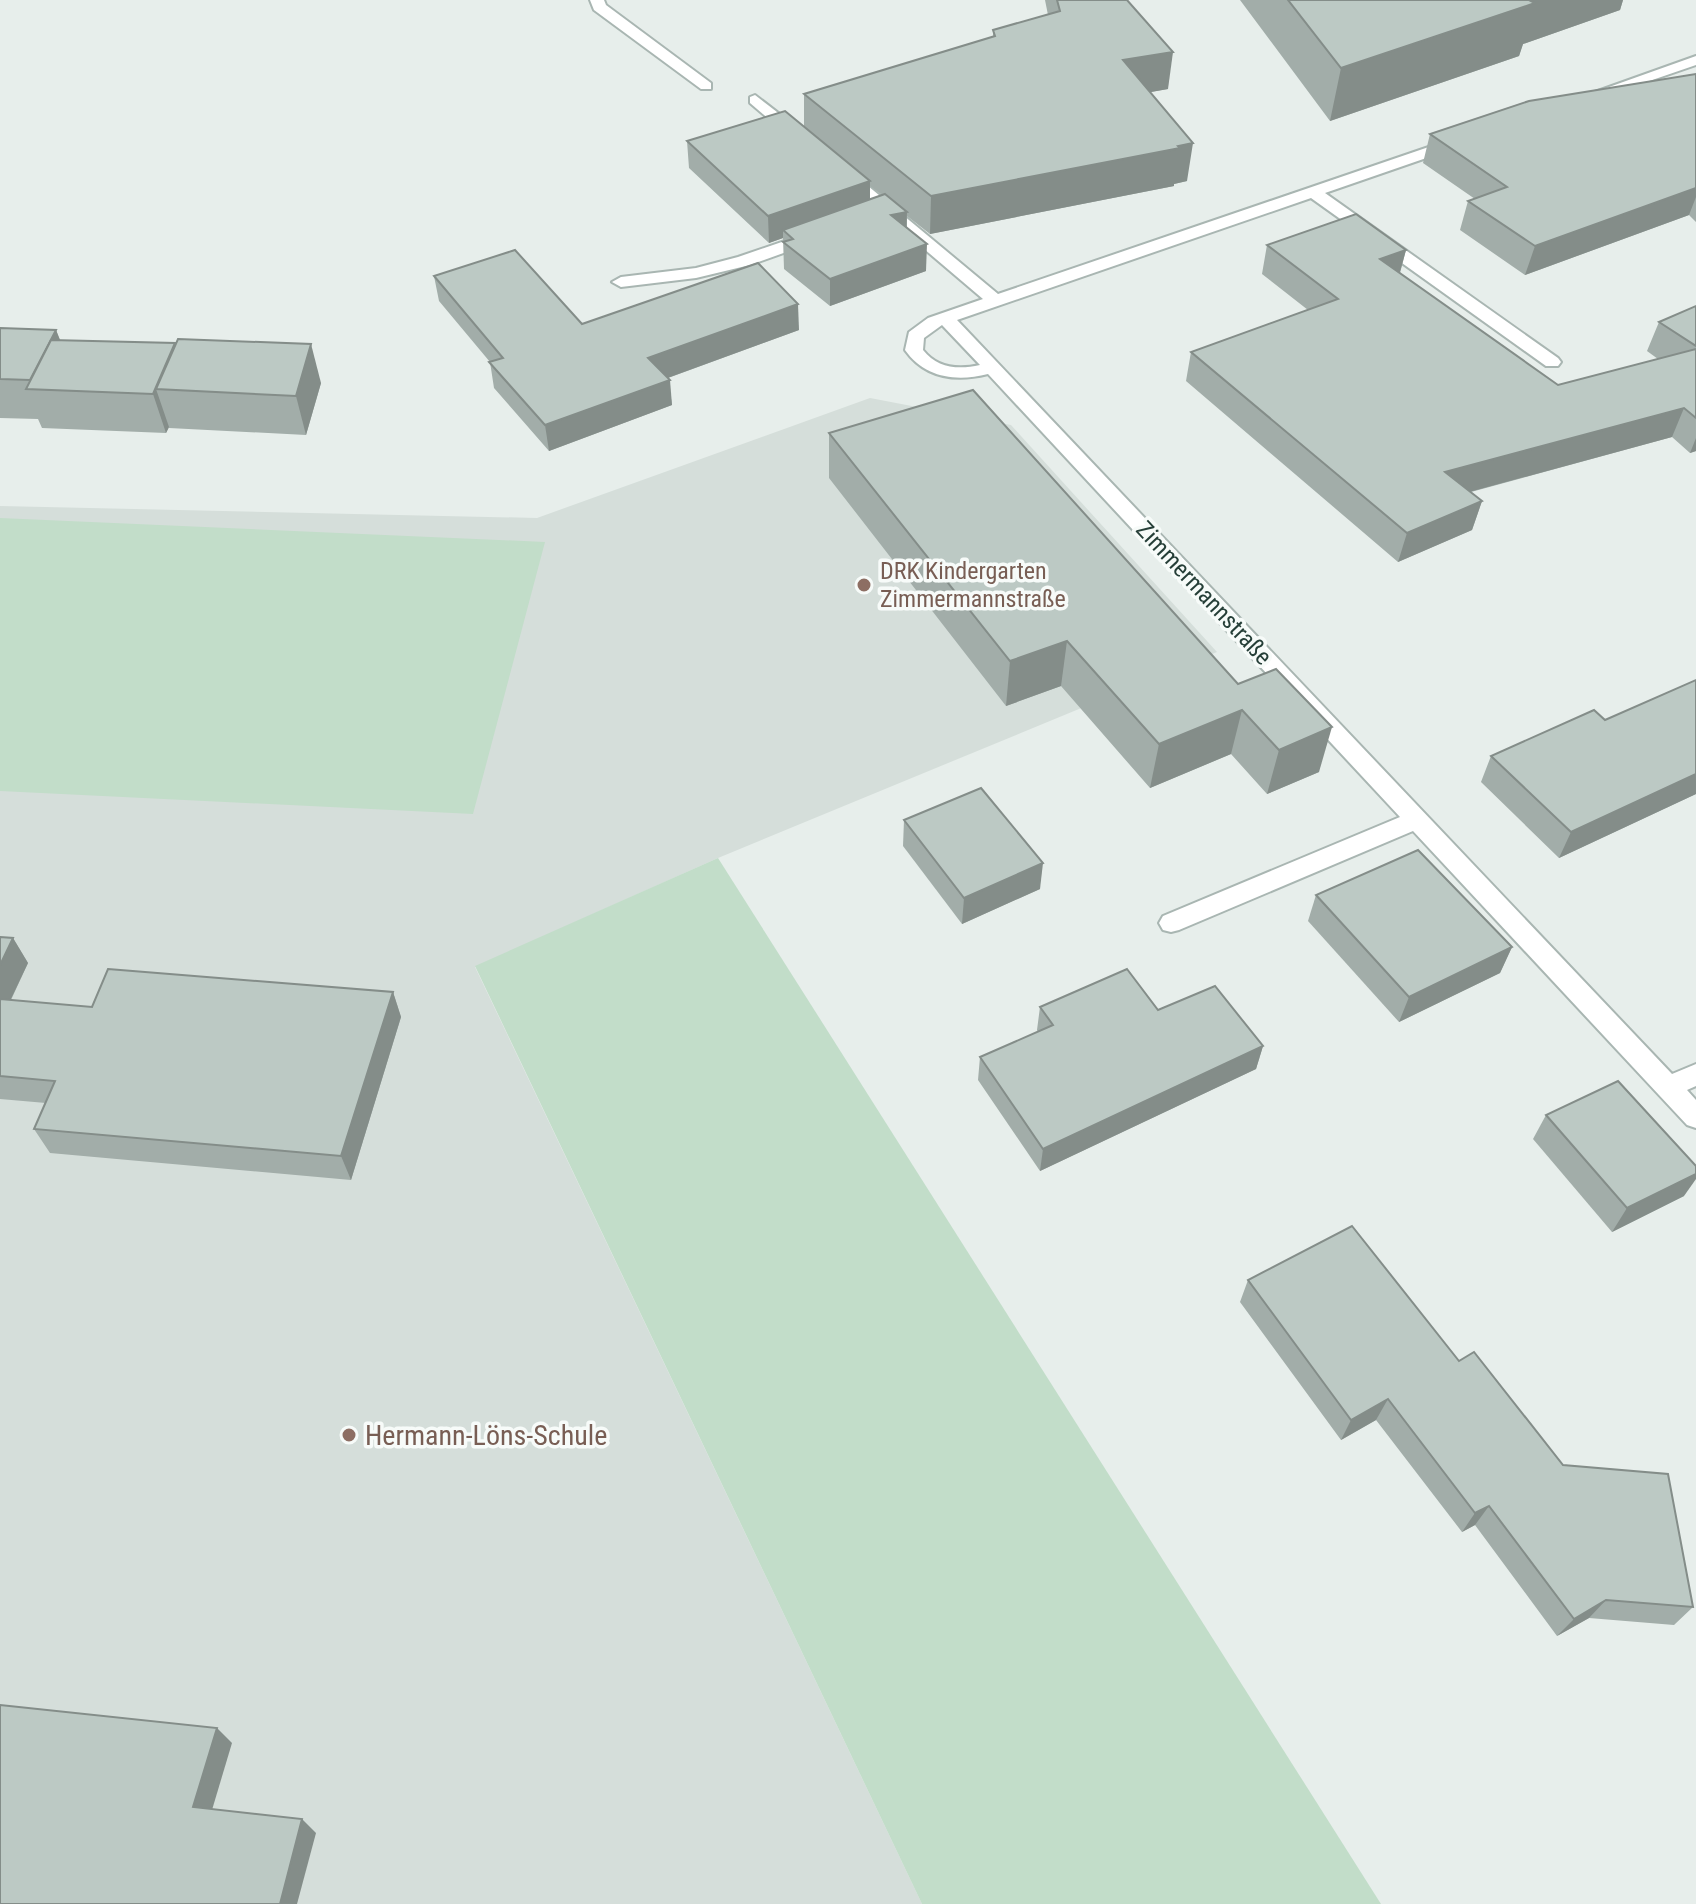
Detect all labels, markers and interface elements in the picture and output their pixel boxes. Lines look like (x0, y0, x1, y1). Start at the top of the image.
street label: Zimmermannstraße (1130, 516, 1278, 670)
place label: DRK Kindergarten Zimmermannstraße (880, 557, 1066, 613)
marker: DRK Kindergarten Zimmermannstraße (855, 576, 873, 594)
place label: Hermann-Löns-Schule (365, 1419, 607, 1452)
marker: Hermann-Löns-Schule (340, 1426, 358, 1444)

